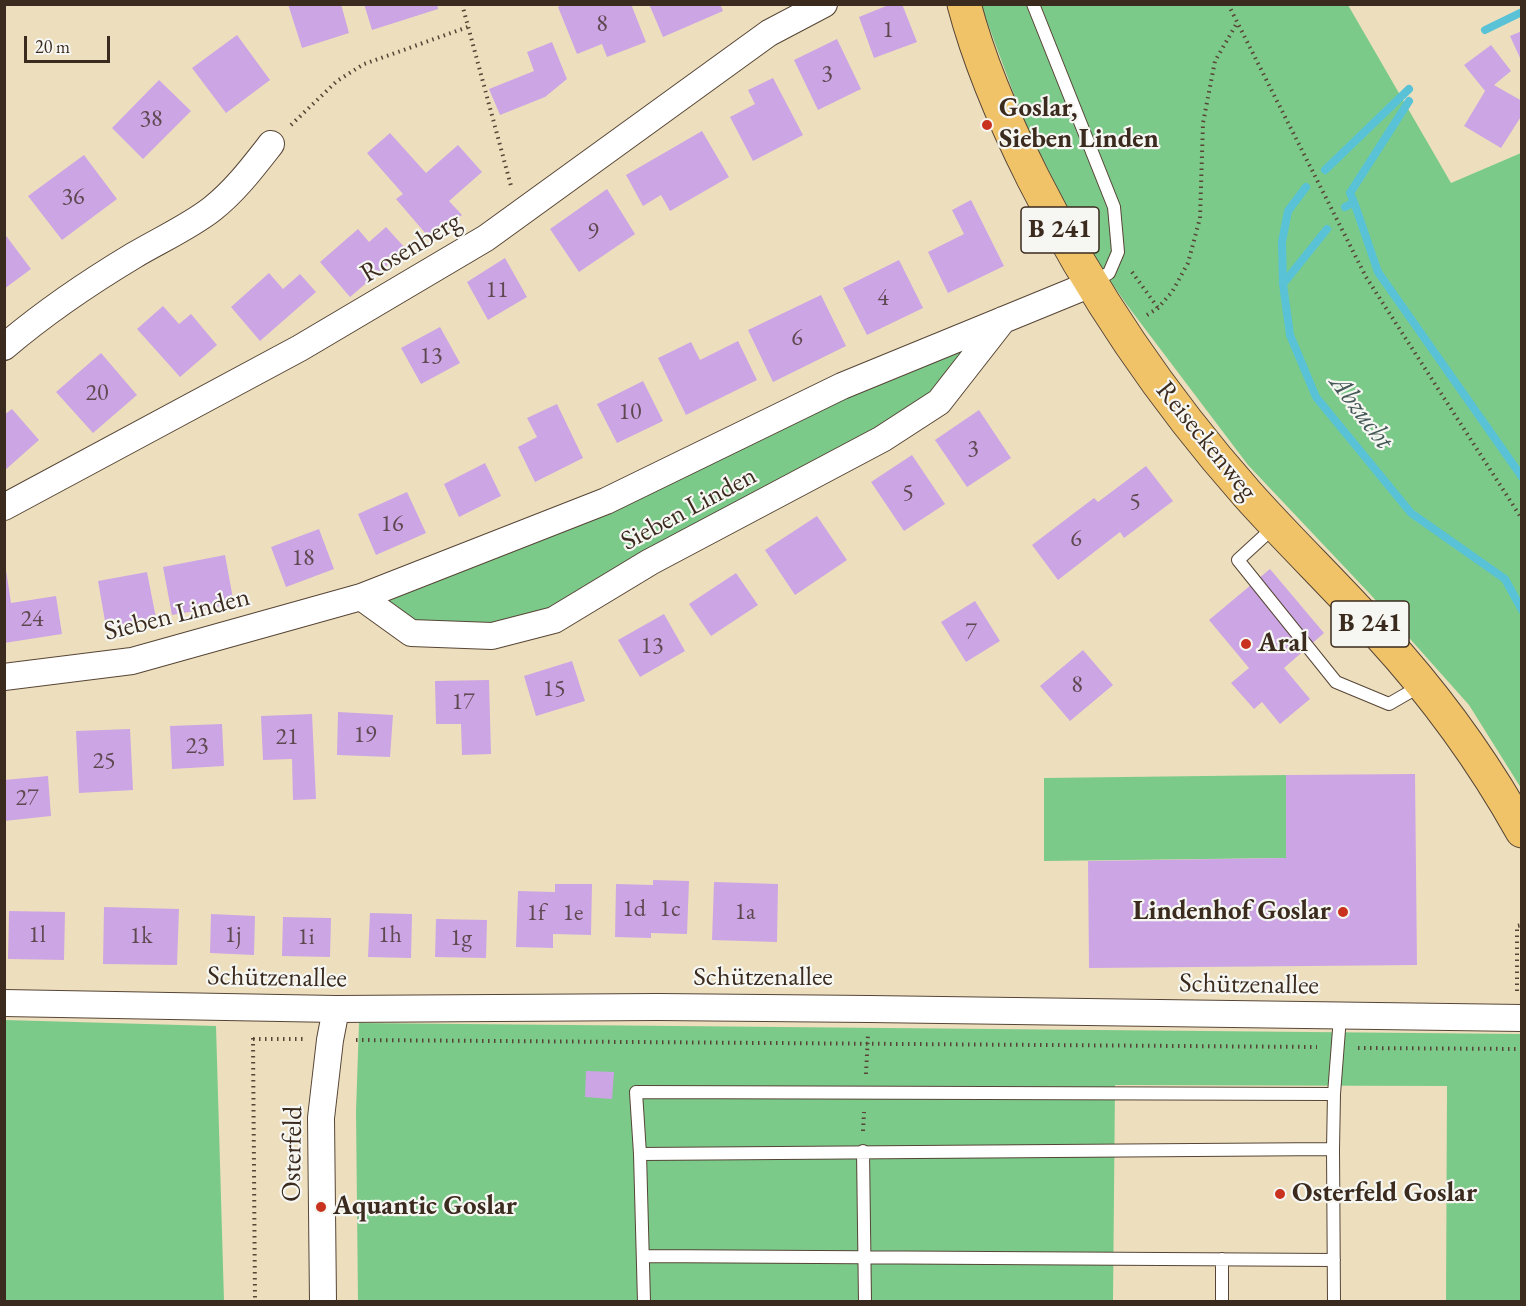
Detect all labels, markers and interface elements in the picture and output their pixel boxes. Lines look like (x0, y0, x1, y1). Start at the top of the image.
house number: 8 (596, 10, 608, 38)
house number: 1 (882, 16, 894, 44)
scale bar (27, 24, 112, 62)
text: 20 m (35, 35, 70, 58)
house number: 3 (821, 60, 833, 88)
place label: Goslar, Sieben Linden (999, 93, 1159, 156)
house number: 38 (139, 105, 163, 133)
marker: Goslar, Sieben Linden (980, 118, 994, 132)
house number: 36 (61, 183, 85, 211)
street label: Rosenberg (355, 205, 467, 291)
road number: B 241 (1021, 207, 1099, 253)
house number: 9 (587, 218, 599, 246)
house number: 11 (485, 276, 509, 304)
house number: 4 (877, 284, 889, 312)
house number: 6 (791, 324, 803, 352)
house number: 13 (419, 342, 443, 370)
water label: Abzucht (1322, 367, 1400, 457)
street label: Reiseckenweg (1148, 375, 1264, 507)
house number: 20 (85, 379, 109, 407)
house number: 10 (618, 398, 642, 426)
house number: 3 (967, 435, 979, 463)
street label: Sieben Linden (616, 460, 762, 558)
house number: 5 (902, 479, 914, 507)
house number: 5 (1129, 488, 1141, 516)
house number: 16 (380, 510, 404, 538)
house number: 6 (1070, 525, 1082, 553)
house number: 18 (291, 544, 315, 572)
street label: Sieben Linden (101, 581, 253, 649)
road number: B 241 (1331, 601, 1409, 647)
house number: 24 (20, 605, 44, 633)
house number: 7 (965, 618, 977, 646)
place label: Aral (1258, 628, 1308, 660)
house number: 13 (640, 632, 664, 660)
marker: Aral (1239, 637, 1253, 651)
house number: 8 (1071, 671, 1083, 699)
house number: 15 (542, 675, 566, 703)
house number: 17 (451, 688, 475, 716)
house number: 19 (353, 721, 377, 749)
house number: 21 (275, 723, 299, 751)
house number: 23 (185, 732, 209, 760)
house number: 25 (92, 747, 116, 775)
house number: 27 (15, 784, 39, 812)
house number: 1d (622, 895, 646, 923)
house number: 1c (659, 895, 681, 923)
place label: Lindenhof Goslar (1133, 896, 1331, 928)
house number: 1a (734, 898, 756, 926)
house number: 1f (526, 899, 546, 927)
house number: 1e (563, 899, 583, 927)
marker: Lindenhof Goslar (1336, 905, 1350, 919)
house number: 1l (28, 921, 46, 949)
house number: 1j (225, 921, 241, 949)
house number: 1h (378, 921, 402, 949)
house number: 1k (130, 922, 152, 950)
house number: 1i (297, 923, 315, 951)
house number: 1g (450, 924, 472, 952)
street label: Schützenallee (207, 961, 347, 995)
street label: Schützenallee (693, 962, 833, 994)
street label: Schützenallee (1179, 968, 1319, 1002)
street label: Osterfeld (276, 1106, 310, 1202)
place label: Osterfeld Goslar (1292, 1178, 1477, 1210)
marker: Osterfeld Goslar (1273, 1187, 1287, 1201)
place label: Aquantic Goslar (333, 1191, 517, 1223)
marker: Aquantic Goslar (314, 1200, 328, 1214)

